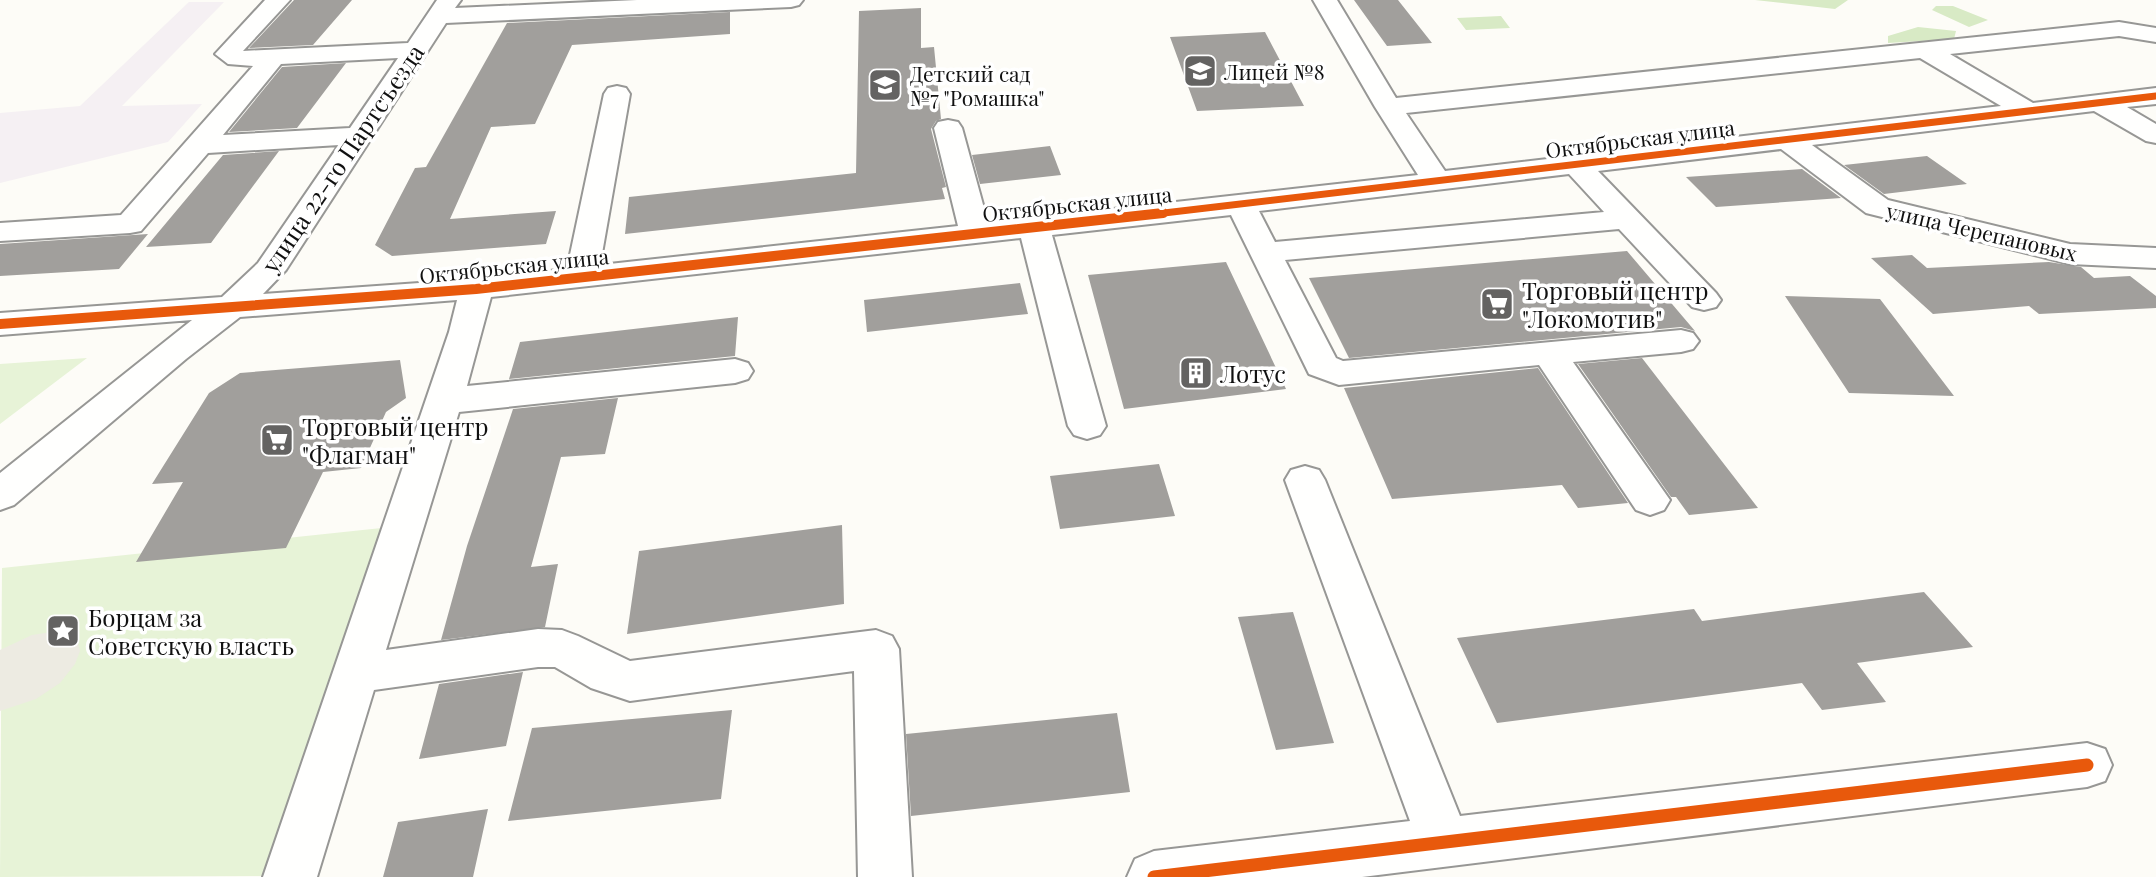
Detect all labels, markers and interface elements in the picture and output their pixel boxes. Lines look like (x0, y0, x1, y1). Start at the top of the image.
street label: улица 22-го Партсъезда (253, 38, 430, 279)
school or university icon: Лицей №8 (1181, 52, 1219, 90)
place label: Лицей №8 (1223, 57, 1325, 85)
place label: Детский сад №7 "Ромашка" (910, 59, 1045, 111)
school or university icon: Детский сад №7 "Ромашка" (866, 66, 904, 104)
street label: Октябрьская улица (1544, 112, 1737, 164)
street label: Октябрьская улица (981, 179, 1174, 227)
street label: улица Черепановых (1883, 195, 2080, 267)
street label: Октябрьская улица (418, 241, 611, 289)
place label: Торговый центр "Локомотив" (1522, 274, 1708, 334)
supermarket icon: Торговый центр "Локомотив" (1478, 285, 1516, 323)
building icon: Лотус (1177, 354, 1215, 392)
place label: Лотус (1219, 357, 1286, 389)
place label: Торговый центр "Флагман" (302, 410, 488, 470)
supermarket icon: Торговый центр "Флагман" (258, 421, 296, 459)
place label: Борцам за Советскую власть (88, 601, 294, 661)
place icon: Борцам за Советскую власть (44, 612, 82, 650)

